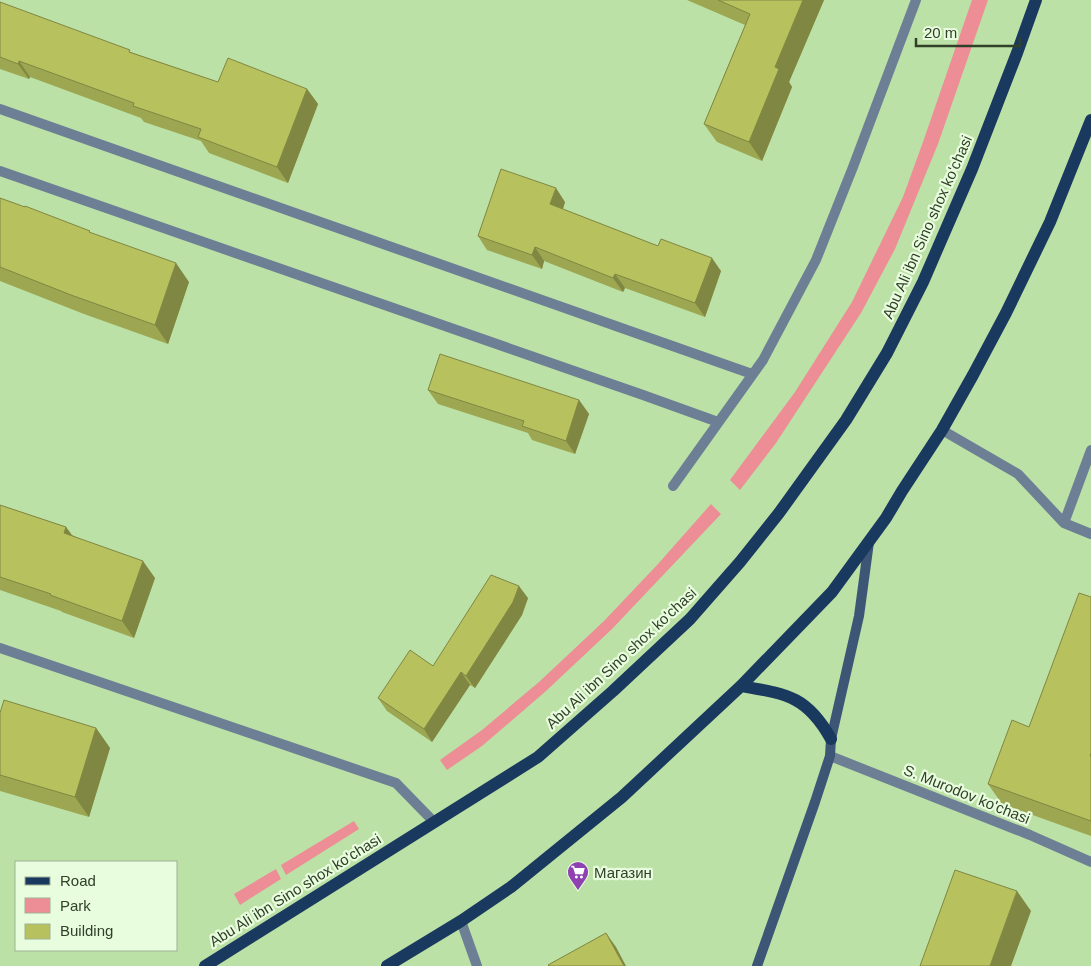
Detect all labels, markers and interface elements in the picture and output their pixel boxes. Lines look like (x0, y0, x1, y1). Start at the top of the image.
scale bar (916, 15, 1020, 47)
text: 20 m (924, 24, 957, 41)
street label: Abu Ali ibn Sino shox ko'chasi (879, 133, 975, 321)
street label: Abu Ali ibn Sino shox ko'chasi (542, 584, 700, 732)
street label: S. Murodov ko'chasi (901, 761, 1033, 827)
street label: Abu Ali ibn Sino shox ko'chasi (206, 830, 384, 950)
supermarket icon: Магазин (566, 860, 590, 891)
legend (15, 861, 178, 951)
place label: Магазин (594, 864, 652, 881)
text: Road (60, 872, 96, 889)
text: Park (60, 897, 91, 914)
text: Building (60, 922, 113, 939)

